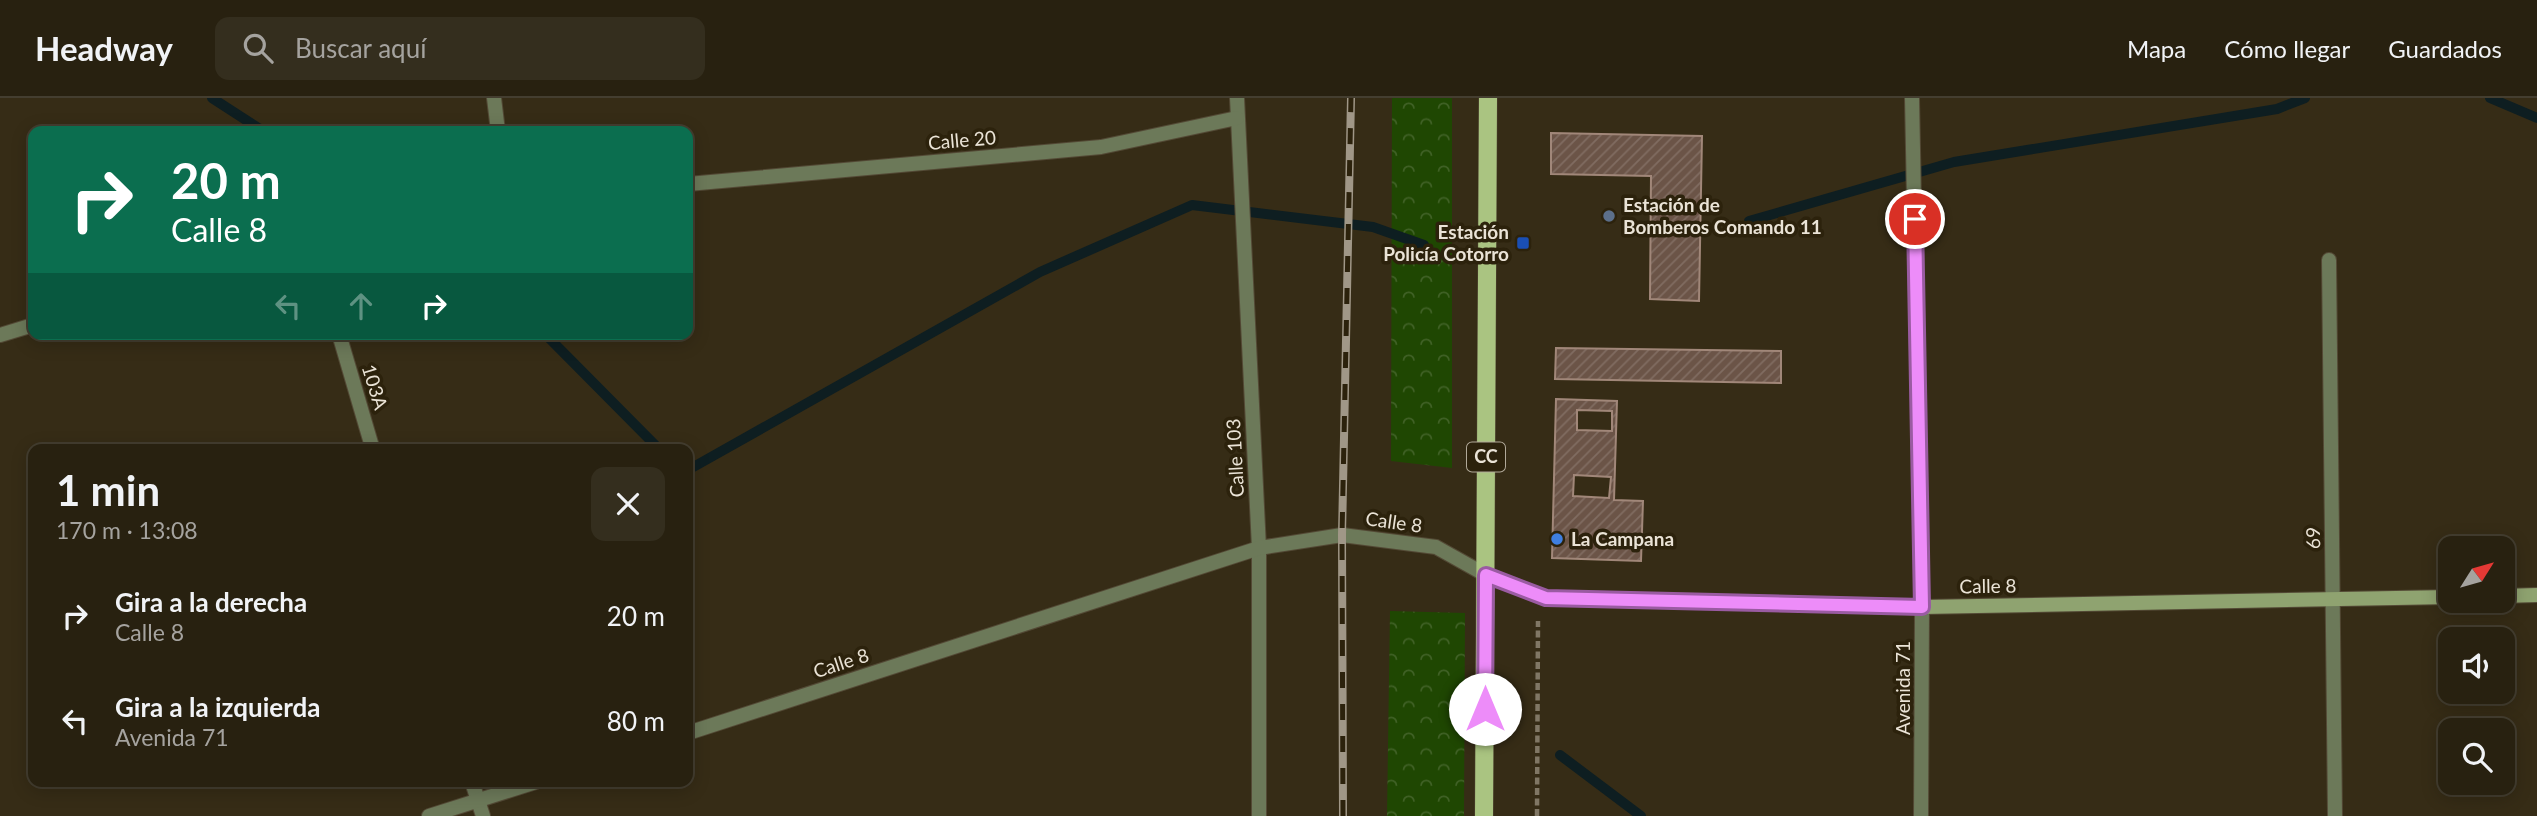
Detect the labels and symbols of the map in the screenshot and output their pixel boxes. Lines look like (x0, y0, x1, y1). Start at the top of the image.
street label: Calle 20 (927, 125, 997, 154)
pin (1885, 189, 1945, 249)
place label: Estación de Bomberos Comando 11 (1623, 193, 1822, 238)
marker: Estación de Bomberos Comando 11 (1601, 208, 1617, 224)
place label: Estación Policía Cotorro (1383, 220, 1509, 265)
marker: Estación Policía Cotorro (1515, 235, 1531, 251)
street label: 103A (358, 362, 393, 412)
street label: Calle 103 (1221, 418, 1248, 498)
road number: CC (1467, 442, 1505, 472)
street label: Calle 8 (1364, 506, 1424, 537)
place label: La Campana (1571, 527, 1674, 550)
street label: 69 (2301, 527, 2324, 549)
marker: La Campana (1549, 531, 1565, 547)
north arrow (2438, 536, 2515, 612)
street label: Calle 8 (1959, 574, 2017, 597)
street label: Avenida 71 (1891, 641, 1914, 735)
street label: Calle 8 (810, 643, 872, 682)
position arrow (1448, 672, 1522, 746)

